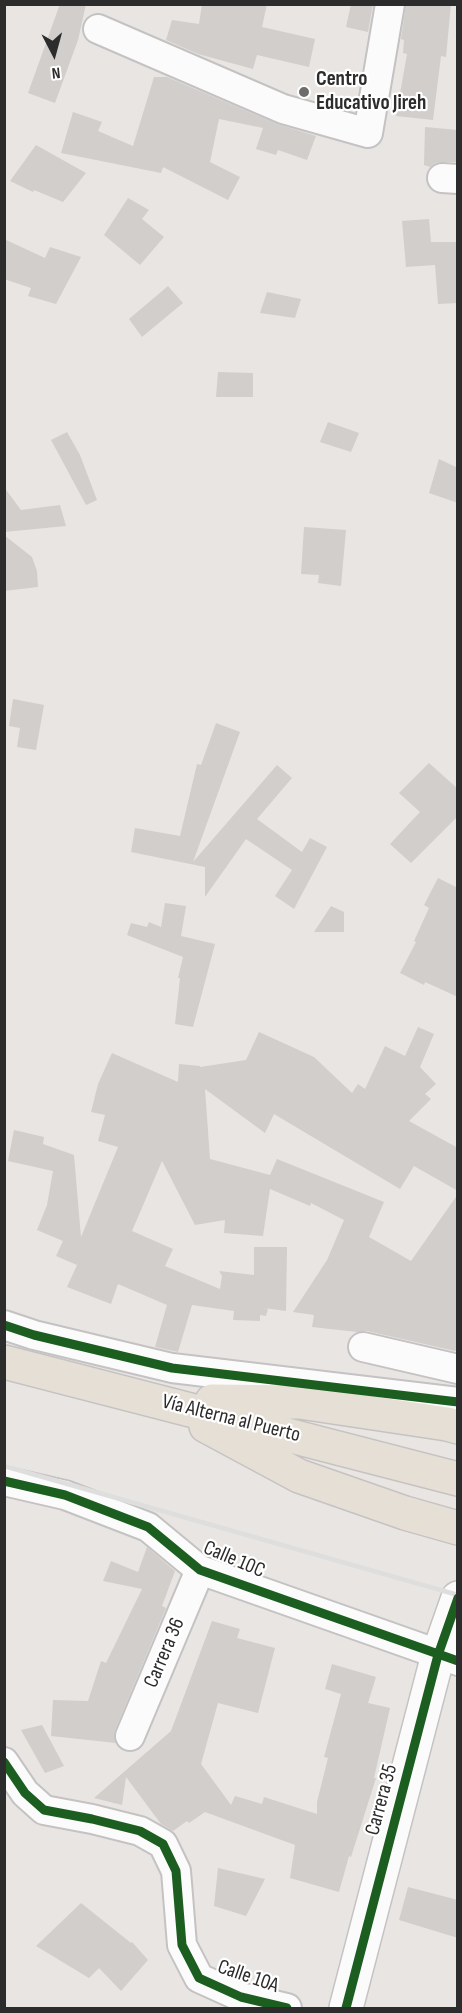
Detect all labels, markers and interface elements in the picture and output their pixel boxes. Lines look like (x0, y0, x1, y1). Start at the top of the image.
north arrow (24, 24, 84, 84)
text: N (51, 63, 61, 82)
place label: Centro Educativo Jireh (316, 67, 426, 117)
marker: Centro Educativo Jireh (297, 85, 311, 99)
street label: Vía Alterna al Puerto (159, 1390, 303, 1448)
street label: Calle 10C (199, 1536, 269, 1584)
street label: Carrera 36 (139, 1614, 191, 1692)
street label: Carrera 35 (360, 1762, 404, 1838)
street label: Calle 10A (214, 1955, 282, 1999)

